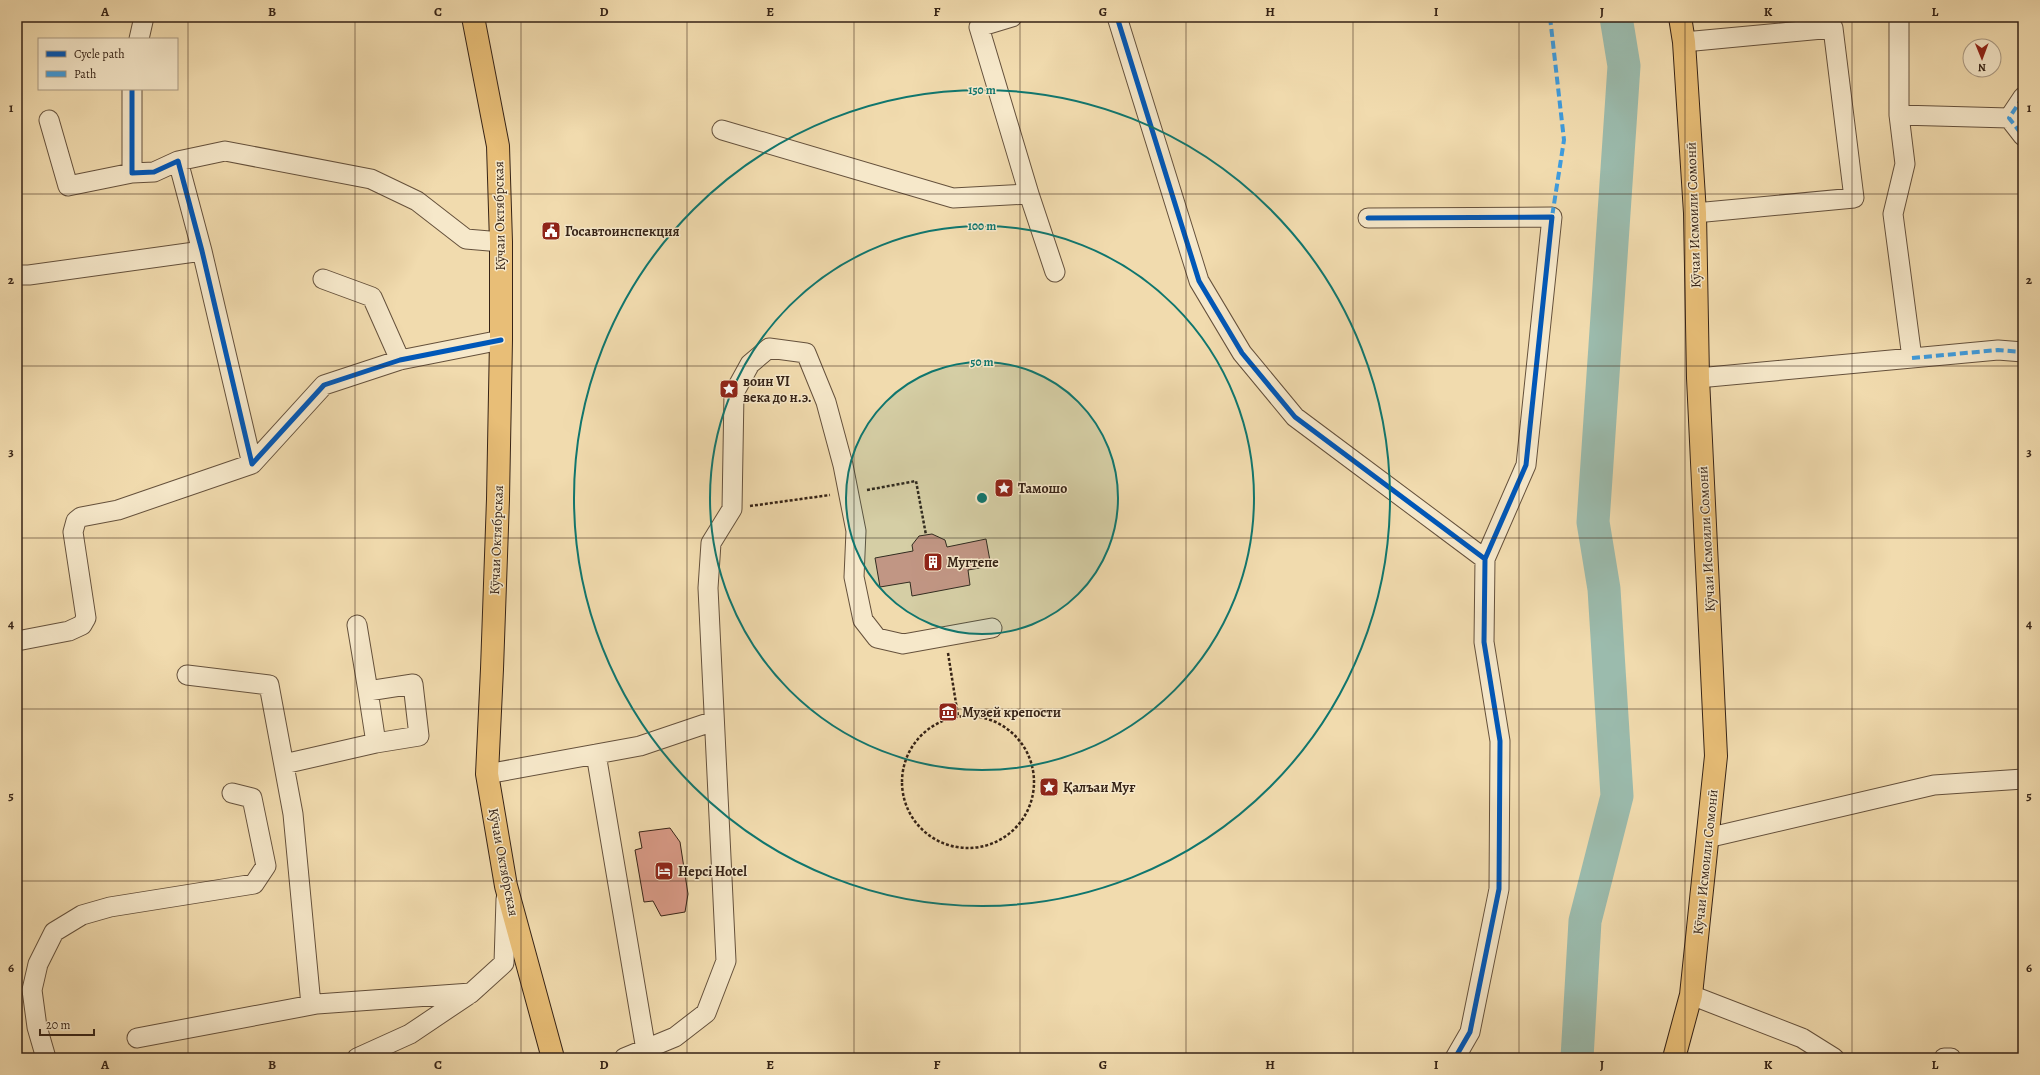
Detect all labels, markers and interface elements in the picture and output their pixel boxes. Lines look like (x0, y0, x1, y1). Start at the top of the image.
text: A (100, 3, 110, 20)
text: B (268, 3, 276, 20)
text: C (434, 3, 442, 20)
text: D (599, 3, 609, 20)
text: E (766, 3, 774, 20)
text: F (934, 3, 941, 20)
text: G (1099, 3, 1107, 20)
text: H (1265, 3, 1275, 20)
text: I (1434, 3, 1439, 20)
text: J (1600, 3, 1604, 20)
text: K (1764, 3, 1773, 20)
text: L (1932, 3, 1939, 20)
legend (38, 38, 178, 90)
north arrow (1962, 38, 2002, 78)
text: Cycle path (74, 46, 125, 62)
text: N (1978, 60, 1986, 75)
text: Path (74, 66, 97, 82)
text: 150 m (968, 82, 996, 98)
text: 1 (9, 99, 14, 116)
text: 1 (2027, 99, 2032, 116)
street label: Кӯчаи Исмоили Сомонӣ (1681, 142, 1706, 288)
street label: Кӯчаи Октябрская (489, 161, 510, 271)
text: 100 m (968, 218, 996, 234)
public building icon: Госавтоинспекция (540, 220, 562, 242)
place label: Госавтоинспекция (565, 222, 680, 241)
text: 2 (8, 271, 15, 288)
text: 2 (2026, 271, 2033, 288)
text: 50 m (970, 354, 994, 370)
place label: воин VI века до н.э. (743, 372, 812, 407)
place icon: воин VI века до н.э. (718, 378, 740, 400)
text: 3 (8, 443, 14, 460)
text: 3 (2026, 443, 2032, 460)
street label: Кӯчаи Исмоили Сомонӣ (1693, 465, 1720, 613)
place icon: Тамошо (993, 477, 1015, 499)
place label: Тамошо (1018, 479, 1067, 498)
street label: Кӯчаи Октябрская (485, 485, 508, 595)
centre of rings (975, 491, 989, 505)
building icon: Мугтепе (922, 551, 944, 573)
place label: Мугтепе (947, 553, 999, 572)
text: 4 (8, 615, 14, 632)
text: 4 (2026, 615, 2032, 632)
museum icon: Музей крепости (937, 701, 959, 723)
place label: Музей крепости (962, 703, 1061, 722)
place icon: Қалъаи Муғ (1038, 776, 1060, 798)
place label: Қалъаи Муғ (1063, 778, 1136, 797)
text: 5 (8, 787, 14, 804)
text: 5 (2026, 787, 2032, 804)
street label: Кӯчаи Исмоили Сомонӣ (1688, 788, 1723, 936)
street label: Кӯчаи Октябрская (484, 806, 523, 918)
hotel icon: Hepci Hotel (653, 860, 675, 882)
place label: Hepci Hotel (678, 862, 747, 881)
text: 6 (8, 959, 14, 976)
text: 6 (2026, 959, 2032, 976)
scale bar (40, 1011, 94, 1037)
text: 20 m (46, 1017, 70, 1033)
text: A (100, 1056, 110, 1073)
text: B (268, 1056, 276, 1073)
text: C (434, 1056, 442, 1073)
text: D (599, 1056, 609, 1073)
text: E (766, 1056, 774, 1073)
text: F (934, 1056, 941, 1073)
text: G (1099, 1056, 1107, 1073)
text: H (1265, 1056, 1275, 1073)
text: I (1434, 1056, 1439, 1073)
text: J (1600, 1056, 1604, 1073)
text: K (1764, 1056, 1773, 1073)
text: L (1932, 1056, 1939, 1073)

